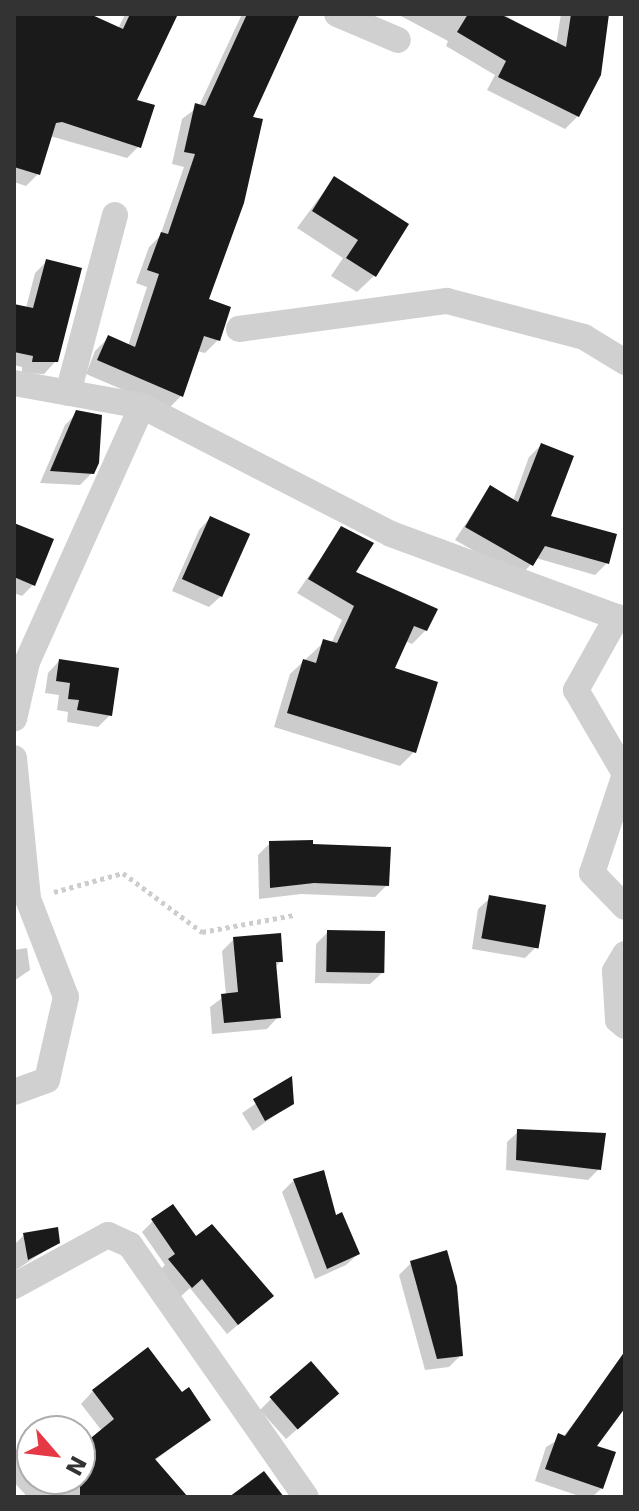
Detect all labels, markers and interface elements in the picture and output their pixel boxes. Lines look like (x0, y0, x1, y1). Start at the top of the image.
north arrow (16, 1415, 96, 1495)
text: N (61, 1452, 91, 1480)

